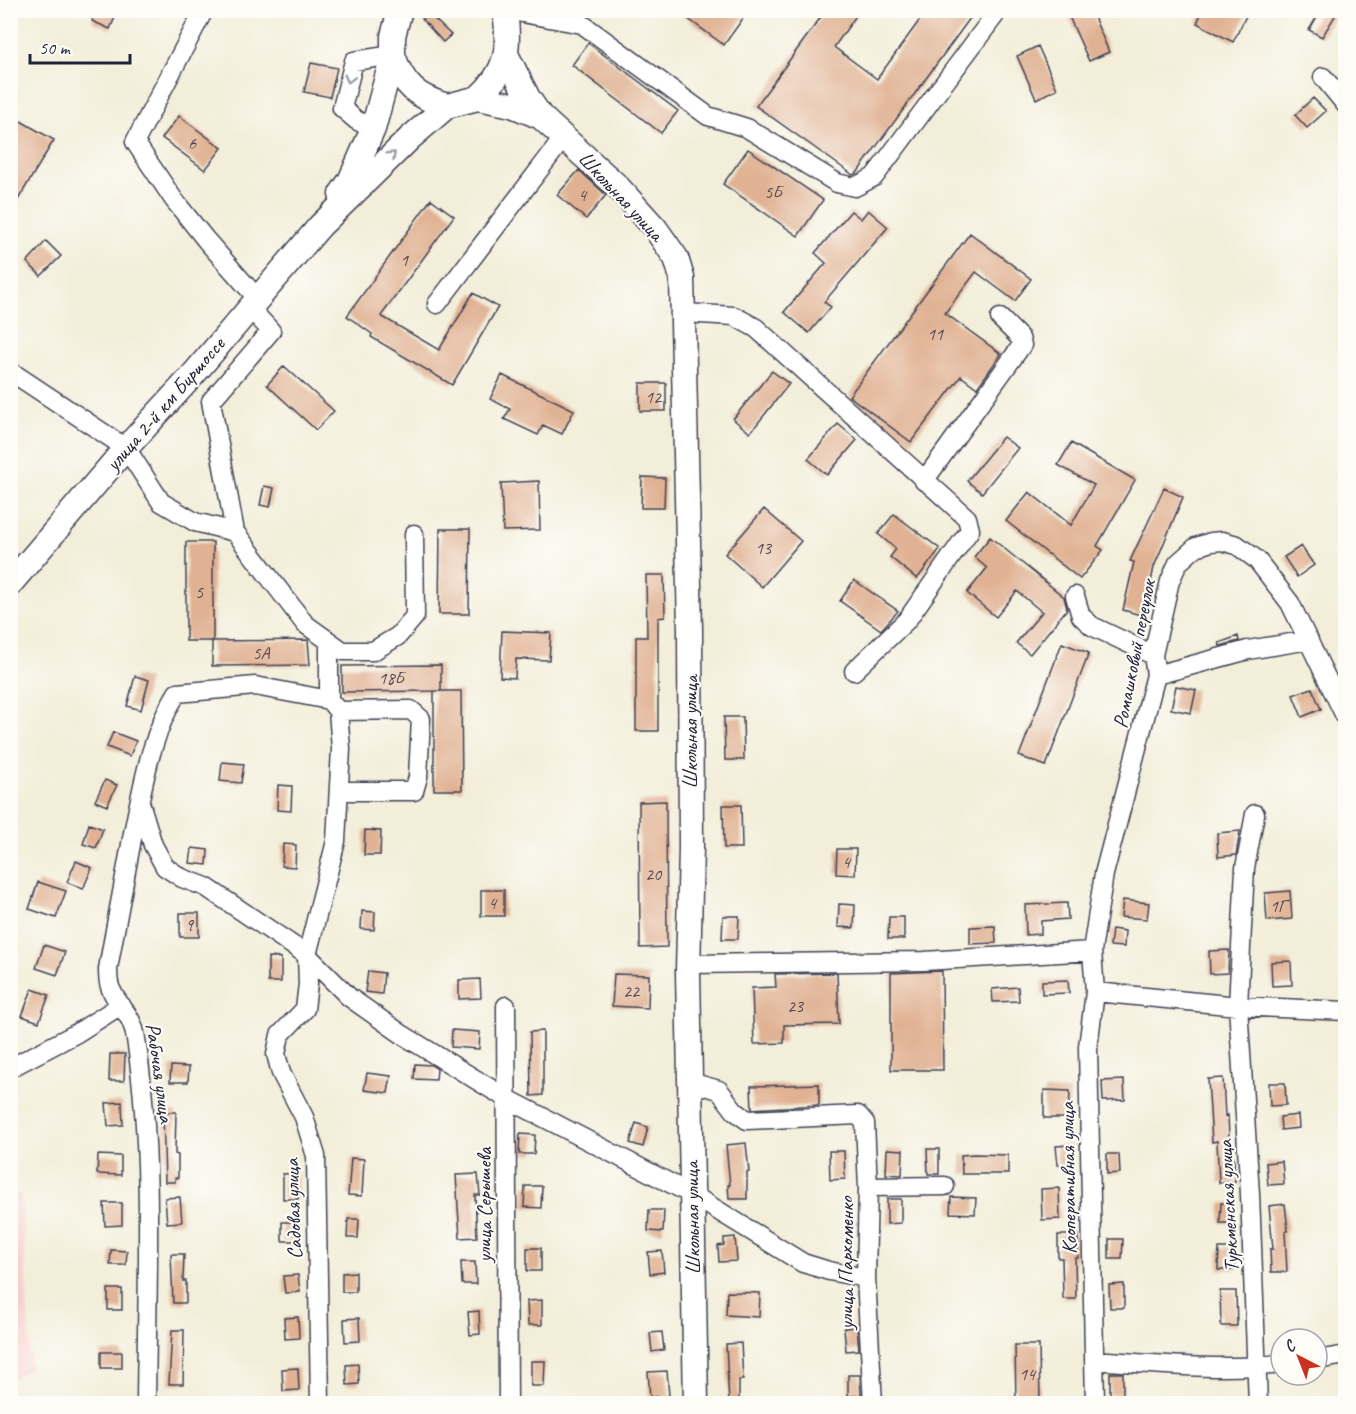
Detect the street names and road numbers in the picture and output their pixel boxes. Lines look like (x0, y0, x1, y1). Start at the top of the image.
street label: Школьная улица (573, 146, 671, 248)
street label: улица 2-й км Биршоссе (98, 331, 231, 478)
street label: Ромашковый переулок (1107, 575, 1162, 730)
street label: Школьная улица (677, 673, 703, 789)
street label: Рабочая улица (140, 1022, 180, 1126)
street label: Кооперативная улица (1054, 1100, 1082, 1254)
street label: Туркменская улица (1211, 1137, 1244, 1273)
street label: улица Серышева (471, 1146, 497, 1265)
street label: Садовая улица (278, 1156, 308, 1260)
street label: Школьная улица (678, 1159, 706, 1275)
street label: улица Пархоменко (833, 1195, 859, 1331)

